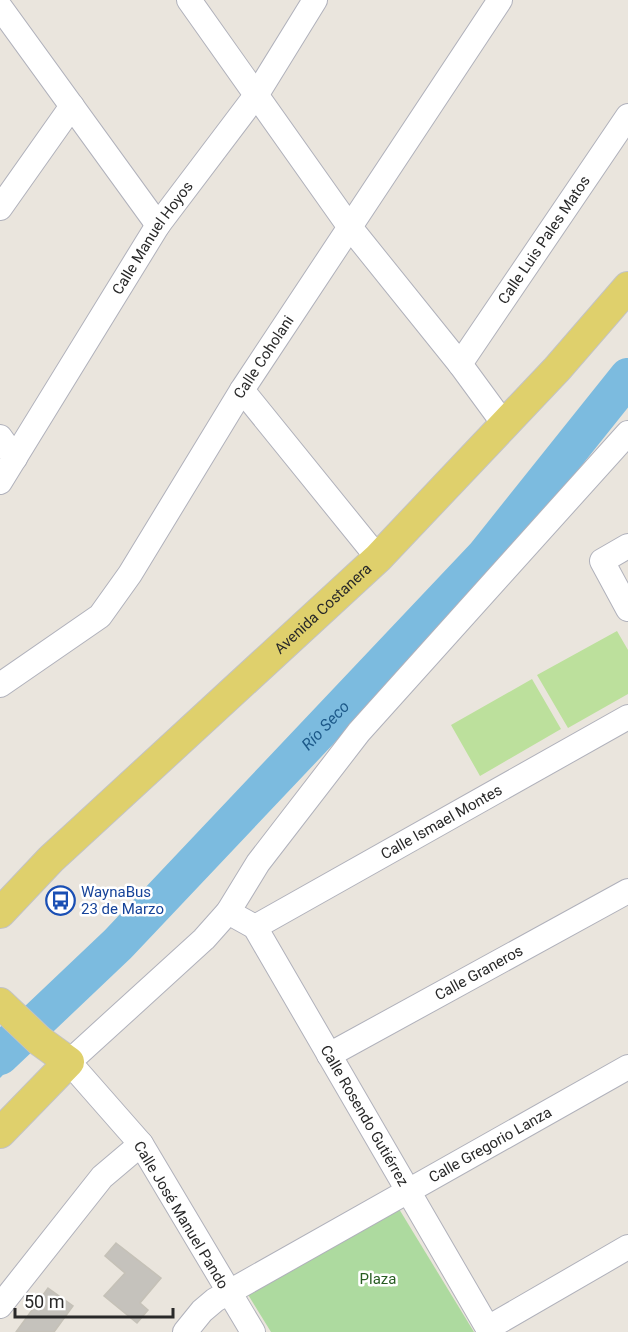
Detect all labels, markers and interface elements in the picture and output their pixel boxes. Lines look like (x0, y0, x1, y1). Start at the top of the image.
street label: Calle Luis Pales Matos (494, 172, 594, 307)
street label: Calle Manuel Hoyos (108, 178, 197, 298)
street label: Calle Coholani (230, 312, 298, 402)
street label: Avenida Costanera (271, 560, 375, 658)
water label: Río Seco (298, 697, 353, 754)
street label: Calle Ismael Montes (378, 781, 505, 863)
place label: WaynaBus 23 de Marzo (81, 883, 164, 918)
bus stop icon: WaynaBus 23 de Marzo (44, 885, 76, 917)
street label: Calle Graneros (432, 941, 526, 1004)
street label: Calle Rosendo Gutiérrez (317, 1042, 412, 1189)
street label: Calle Gregorio Lanza (426, 1103, 555, 1187)
street label: Calle José Manuel Pando (130, 1138, 232, 1292)
park label: Plaza (360, 1270, 396, 1288)
scale bar (15, 1281, 172, 1319)
text: 50 m (24, 1291, 64, 1312)

